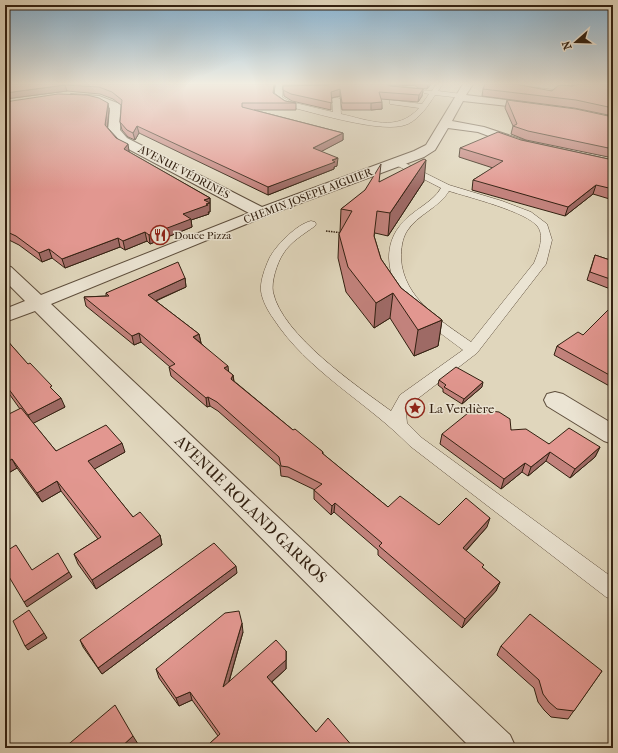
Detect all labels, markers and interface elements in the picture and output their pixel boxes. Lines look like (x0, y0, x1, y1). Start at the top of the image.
north arrow (556, 22, 596, 62)
text: N (559, 38, 575, 51)
street label: AVENUE VÉDRINES (135, 142, 232, 202)
street label: CHEMIN JOSEPH AIGUIER (242, 165, 375, 227)
restaurant icon: Douce Pizza (149, 224, 171, 246)
place label: Douce Pizza (174, 229, 232, 242)
place icon: La Verdière (404, 397, 426, 419)
place label: La Verdière (429, 401, 495, 416)
street label: AVENUE ROLAND GARROS (170, 430, 331, 587)

